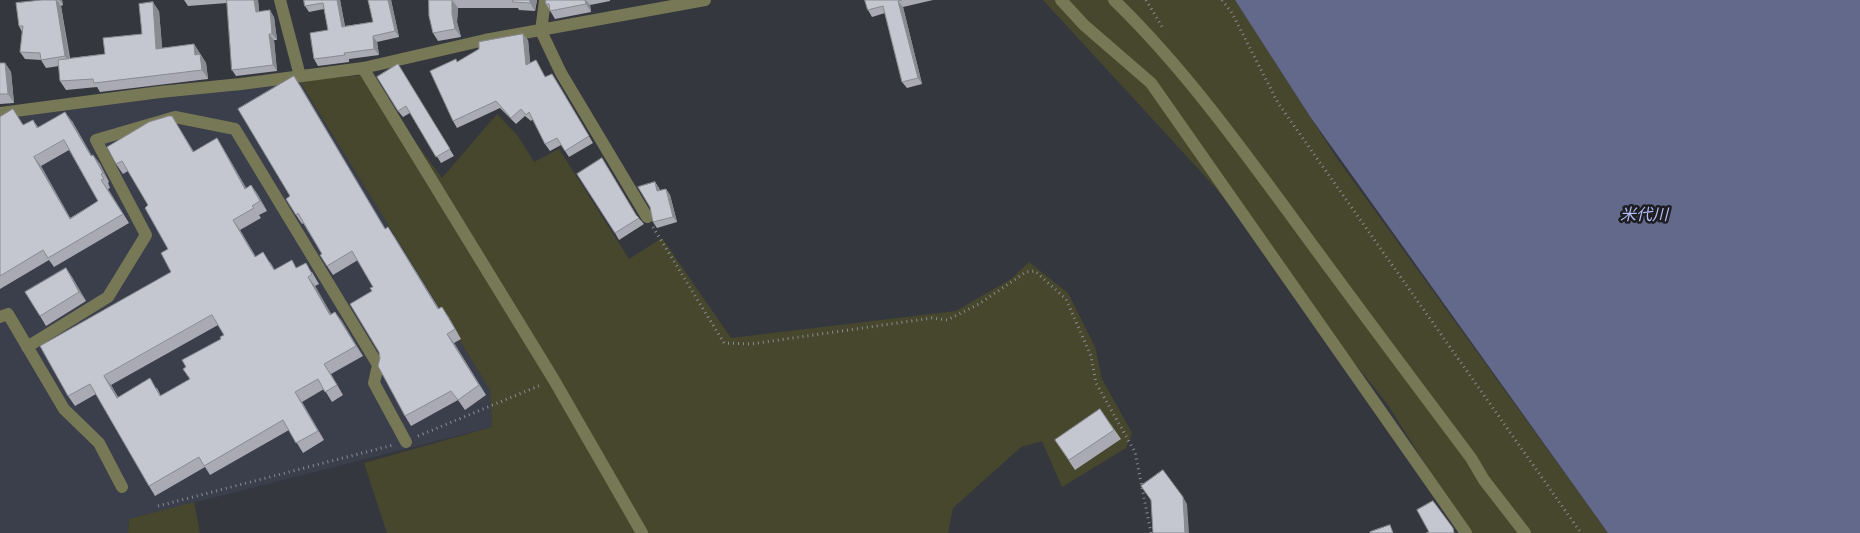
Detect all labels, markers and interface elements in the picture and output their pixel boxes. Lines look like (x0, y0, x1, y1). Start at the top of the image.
water label: 米代川 (1620, 206, 1668, 226)

